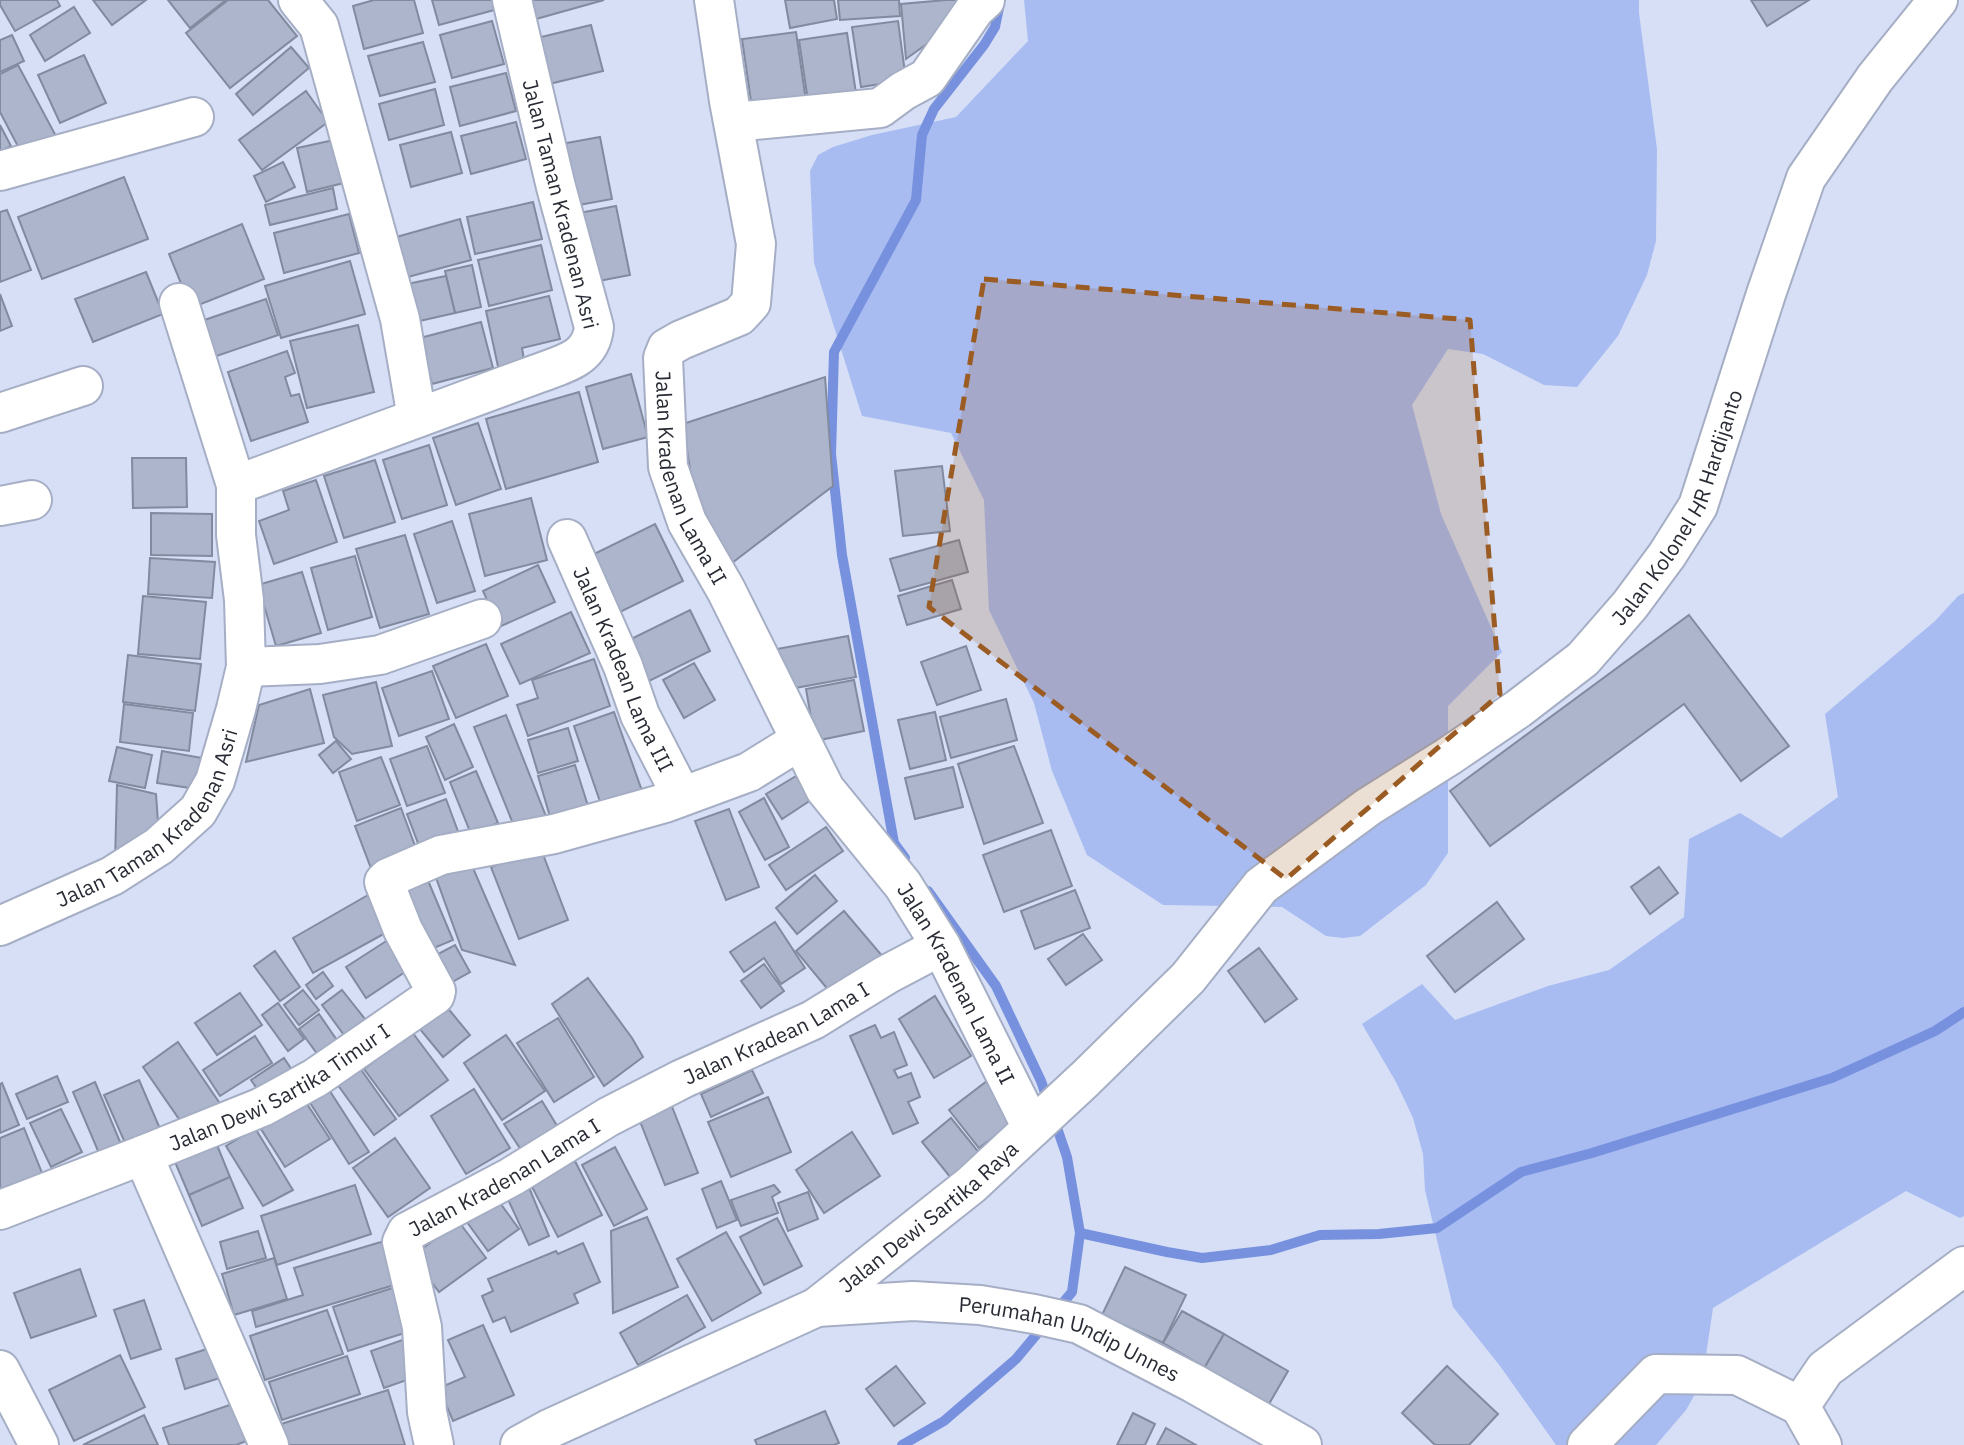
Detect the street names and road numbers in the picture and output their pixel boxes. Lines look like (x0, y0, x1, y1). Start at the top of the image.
street label: Jalan Taman Kradenan Asri (516, 76, 606, 332)
street label: Jalan Kradenan Lama II (650, 370, 734, 589)
street label: Jalan Kolonel HR Hardijanto (1605, 386, 1748, 631)
street label: Jalan Kradean Lama III (567, 562, 681, 776)
street label: Jalan Taman Kradenan Asri (52, 725, 244, 913)
street label: Jalan Kradenan Lama II (891, 877, 1022, 1089)
street label: Jalan Kradean Lama I (679, 975, 874, 1091)
street label: Jalan Dewi Sartika Timur I (165, 1017, 395, 1157)
street label: Jalan Kradenan Lama I (404, 1111, 605, 1243)
street label: Jalan Dewi Sartika Raya (833, 1134, 1024, 1299)
street label: Perumahan Undip Unnes (958, 1290, 1185, 1388)

